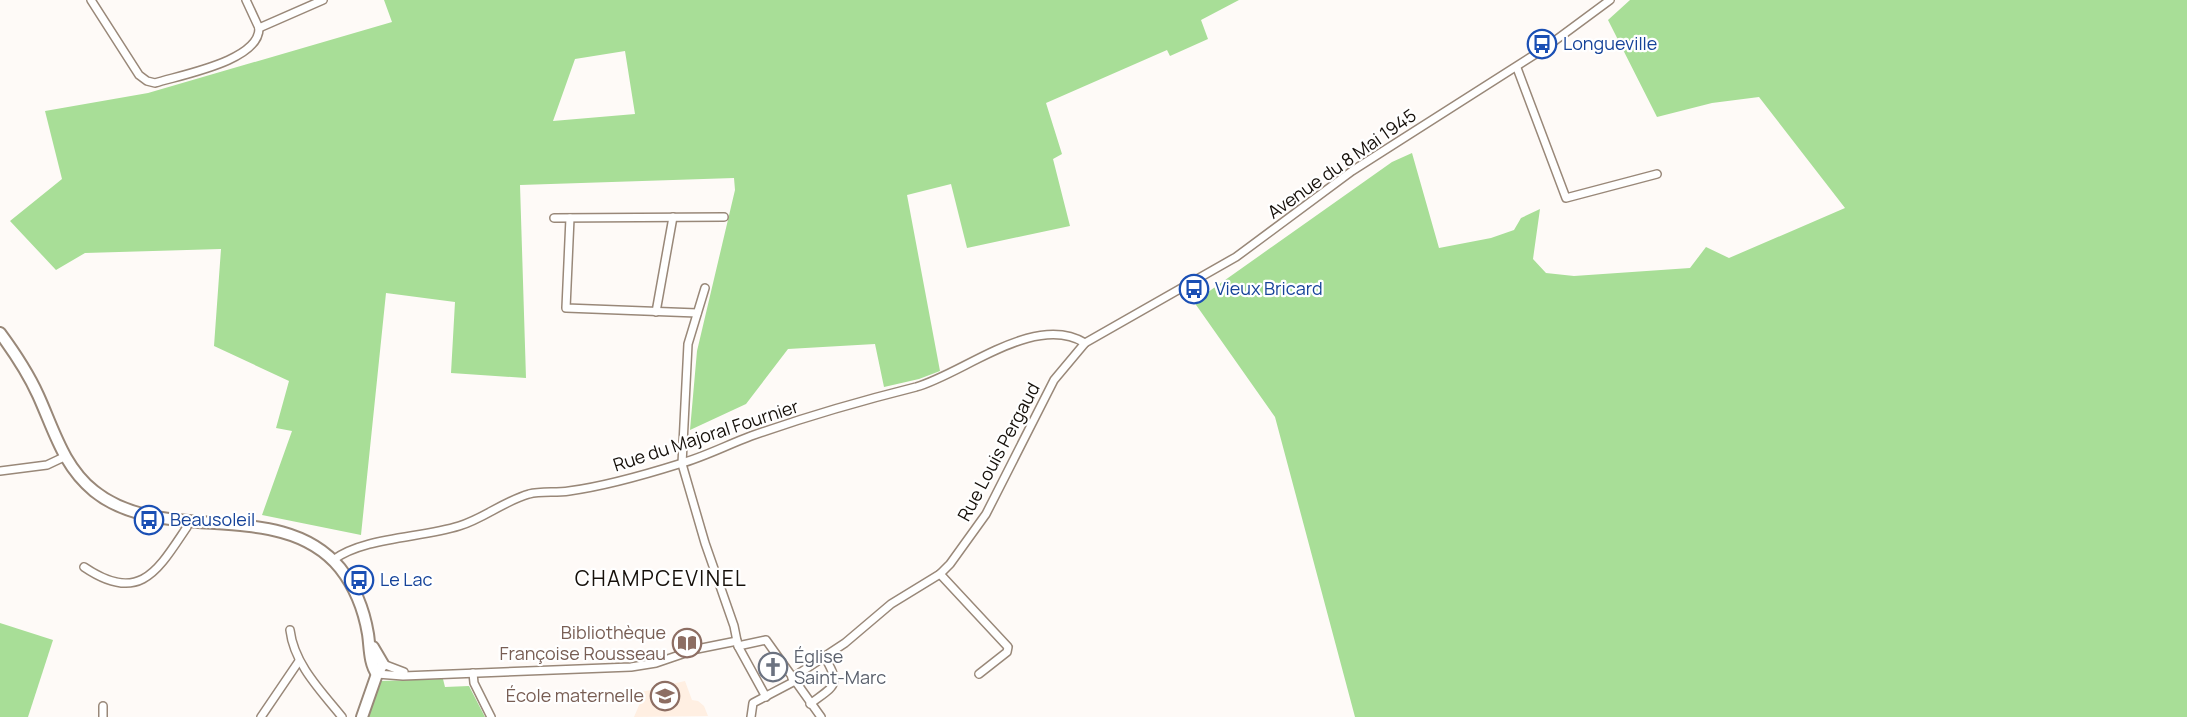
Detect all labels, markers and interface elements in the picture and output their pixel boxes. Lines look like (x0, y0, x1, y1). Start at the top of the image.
bus stop icon: Longueville (1526, 28, 1558, 60)
place label: Longueville (1563, 31, 1657, 55)
street label: Avenue du 8 Mai 1945 (1262, 103, 1421, 224)
bus stop icon: Vieux Bricard (1178, 273, 1210, 305)
place label: Vieux Bricard (1215, 276, 1323, 300)
street label: Rue Louis Pergaud (952, 378, 1045, 525)
street label: Rue du Majoral Fournier (610, 394, 802, 476)
bus stop icon: Beausoleil (133, 504, 165, 536)
place label: Beausoleil (170, 507, 255, 531)
bus stop icon: Le Lac (343, 564, 375, 596)
district label: CHAMPCEVINEL (575, 564, 747, 592)
place label: Le Lac (380, 567, 432, 591)
place label: Bibliothèque Françoise Rousseau (499, 620, 666, 665)
library icon: Bibliothèque Françoise Rousseau (671, 627, 703, 659)
place label: Église Saint-Marc (794, 644, 886, 689)
church icon: Église Saint-Marc (757, 651, 789, 683)
school or university icon: École maternelle (649, 680, 681, 712)
place label: École maternelle (506, 683, 644, 707)

